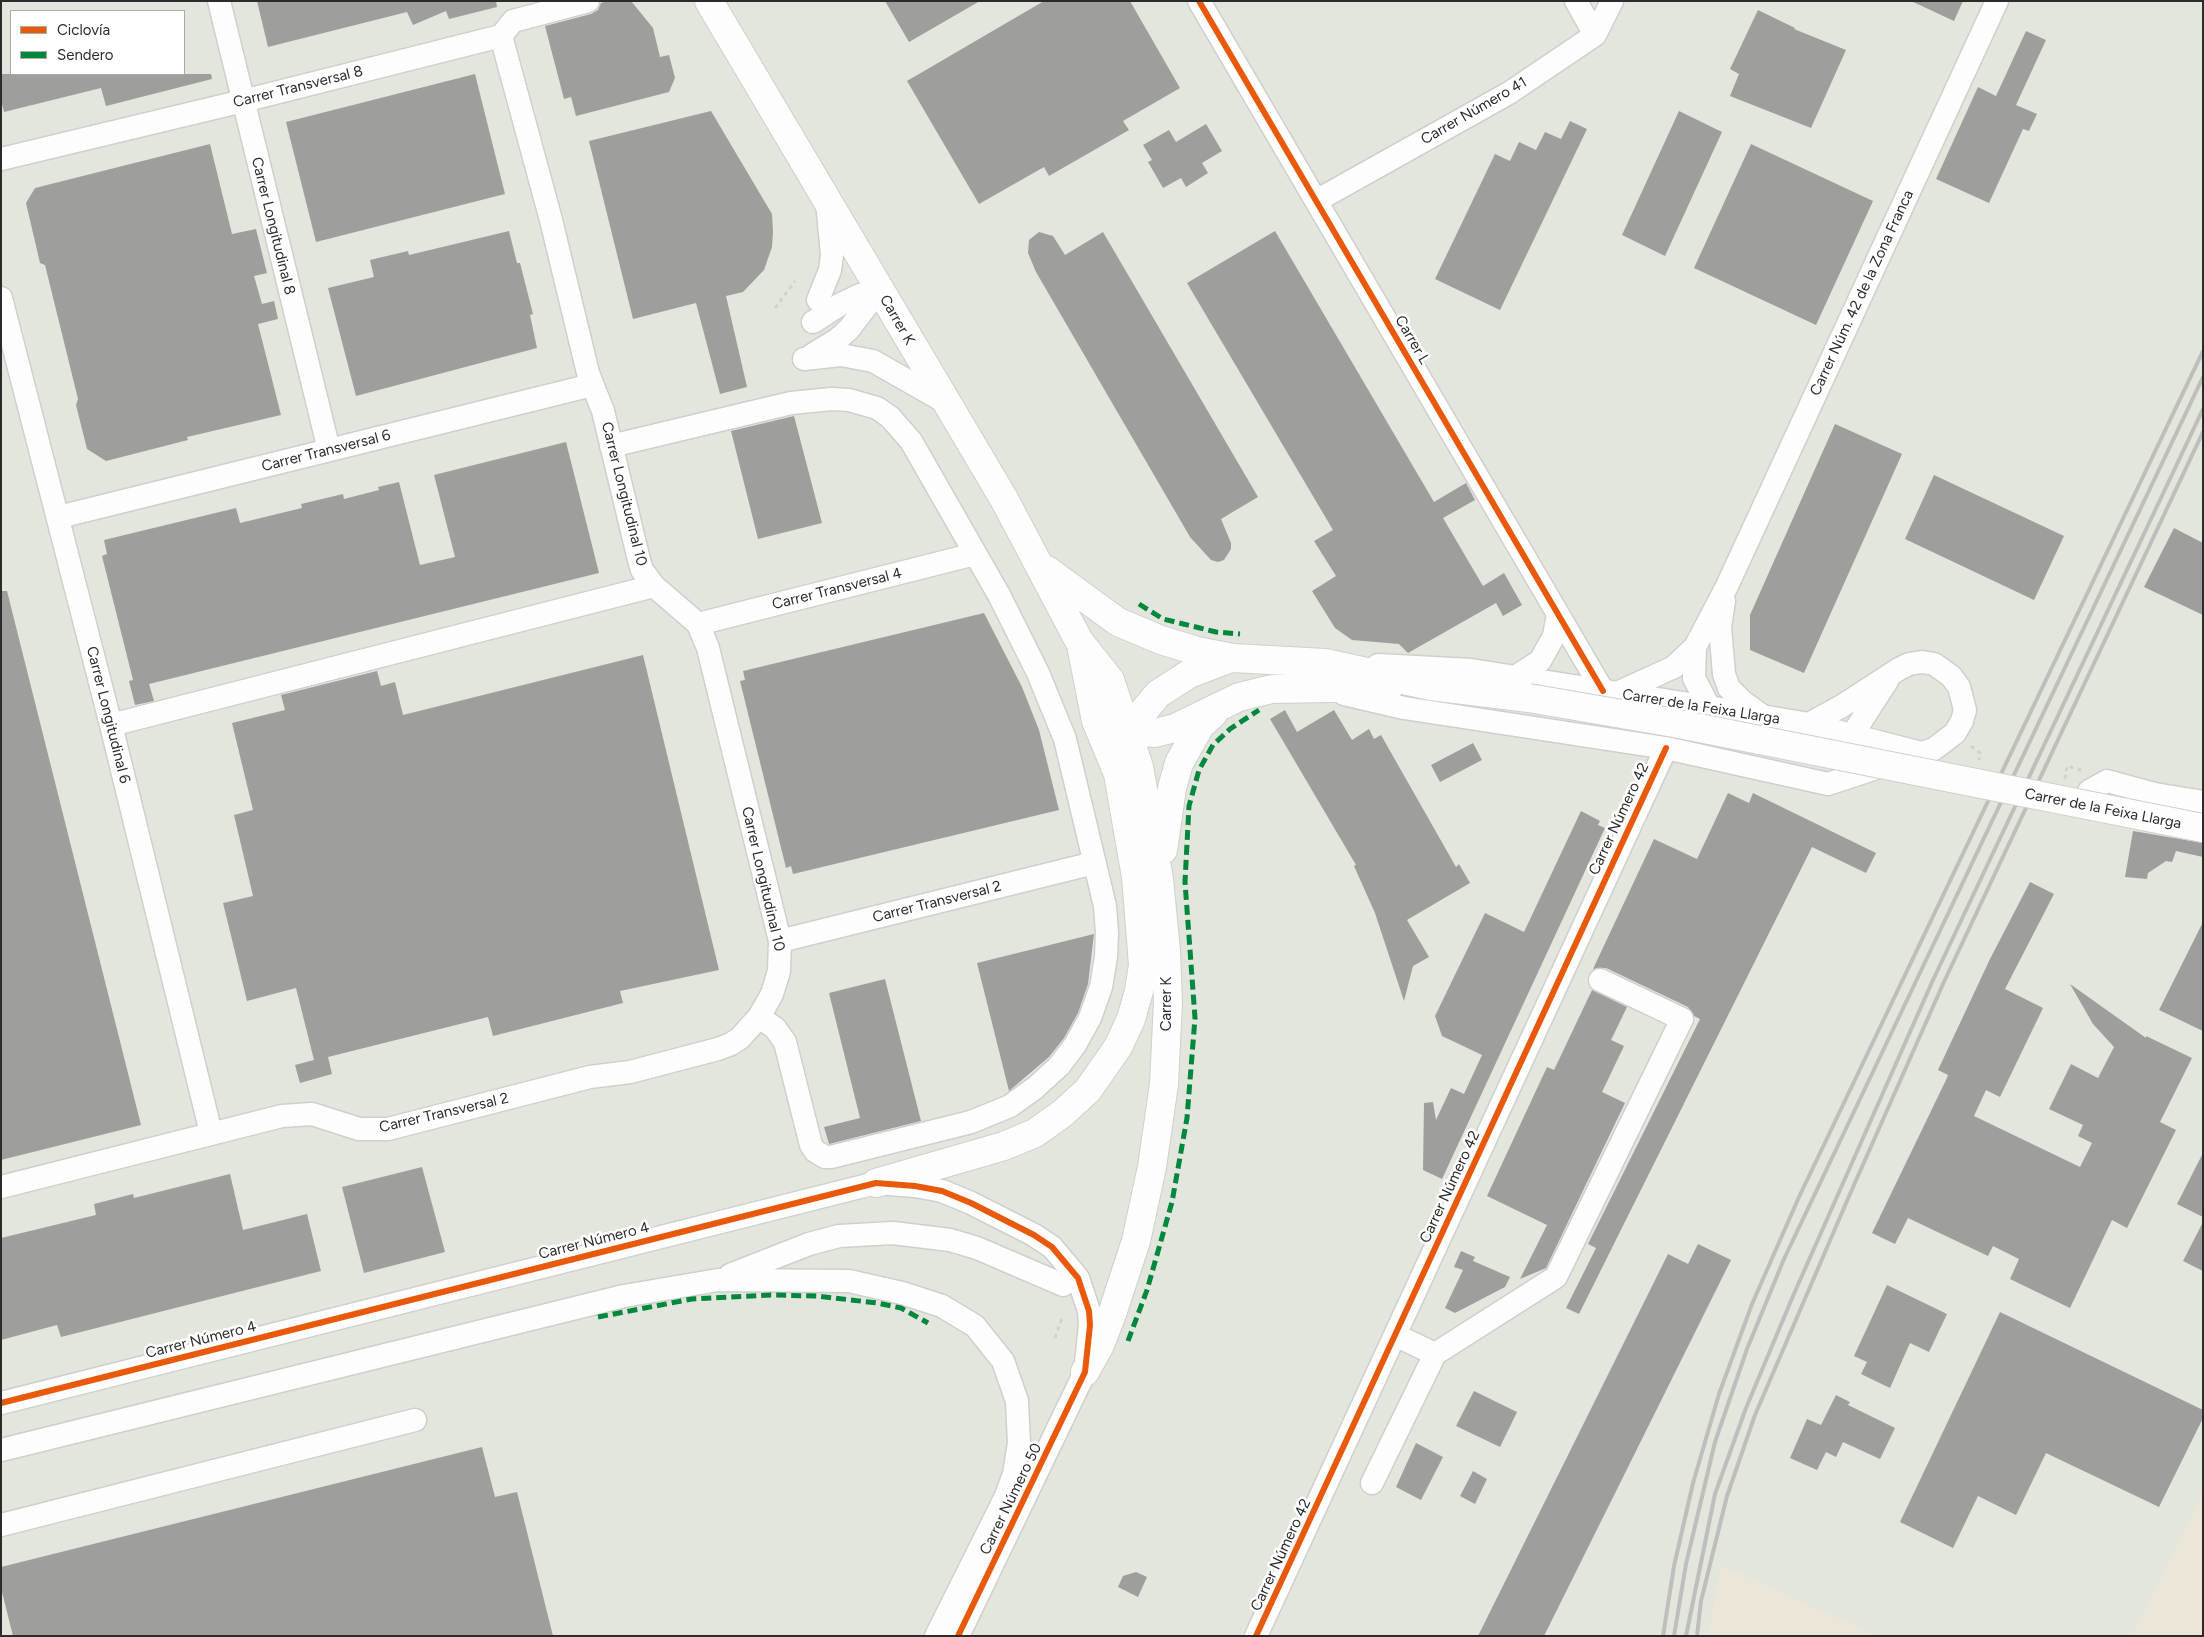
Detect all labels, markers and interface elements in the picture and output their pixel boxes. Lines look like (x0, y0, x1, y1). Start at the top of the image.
legend (10, 10, 185, 75)
text: Ciclovía (57, 21, 110, 39)
text: Sendero (57, 46, 114, 64)
street label: Carrer Transversal 8 (231, 62, 365, 112)
street label: Carrer Número 41 (1418, 73, 1530, 149)
street label: Carrer Longitudinal 8 (247, 155, 299, 297)
street label: Carrer Núm. 42 de la Zona Franca (1806, 187, 1918, 399)
street label: Carrer K (876, 292, 918, 348)
street label: Carrer L (1391, 312, 1433, 368)
street label: Carrer Longitudinal 10 (597, 420, 651, 568)
street label: Carrer Transversal 6 (260, 426, 392, 476)
street label: Carrer Transversal 4 (770, 564, 904, 614)
street label: Carrer Longitudinal 6 (82, 645, 134, 785)
street label: Carrer de la Feixa Llarga (1621, 686, 1781, 728)
street label: Carrer Número 42 (1585, 760, 1653, 878)
street label: Carrer de la Feixa Llarga (2023, 785, 2183, 833)
street label: Carrer Longitudinal 10 (738, 805, 788, 953)
street label: Carrer Transversal 2 (871, 877, 1003, 927)
street label: Carrer K (1158, 977, 1176, 1031)
street label: Carrer Transversal 2 (378, 1089, 510, 1137)
street label: Carrer Número 42 (1416, 1128, 1484, 1246)
street label: Carrer Número 4 (537, 1219, 651, 1263)
street label: Carrer Número 4 (144, 1318, 258, 1362)
street label: Carrer Número 50 (976, 1440, 1046, 1558)
street label: Carrer Número 42 (1247, 1496, 1315, 1614)

